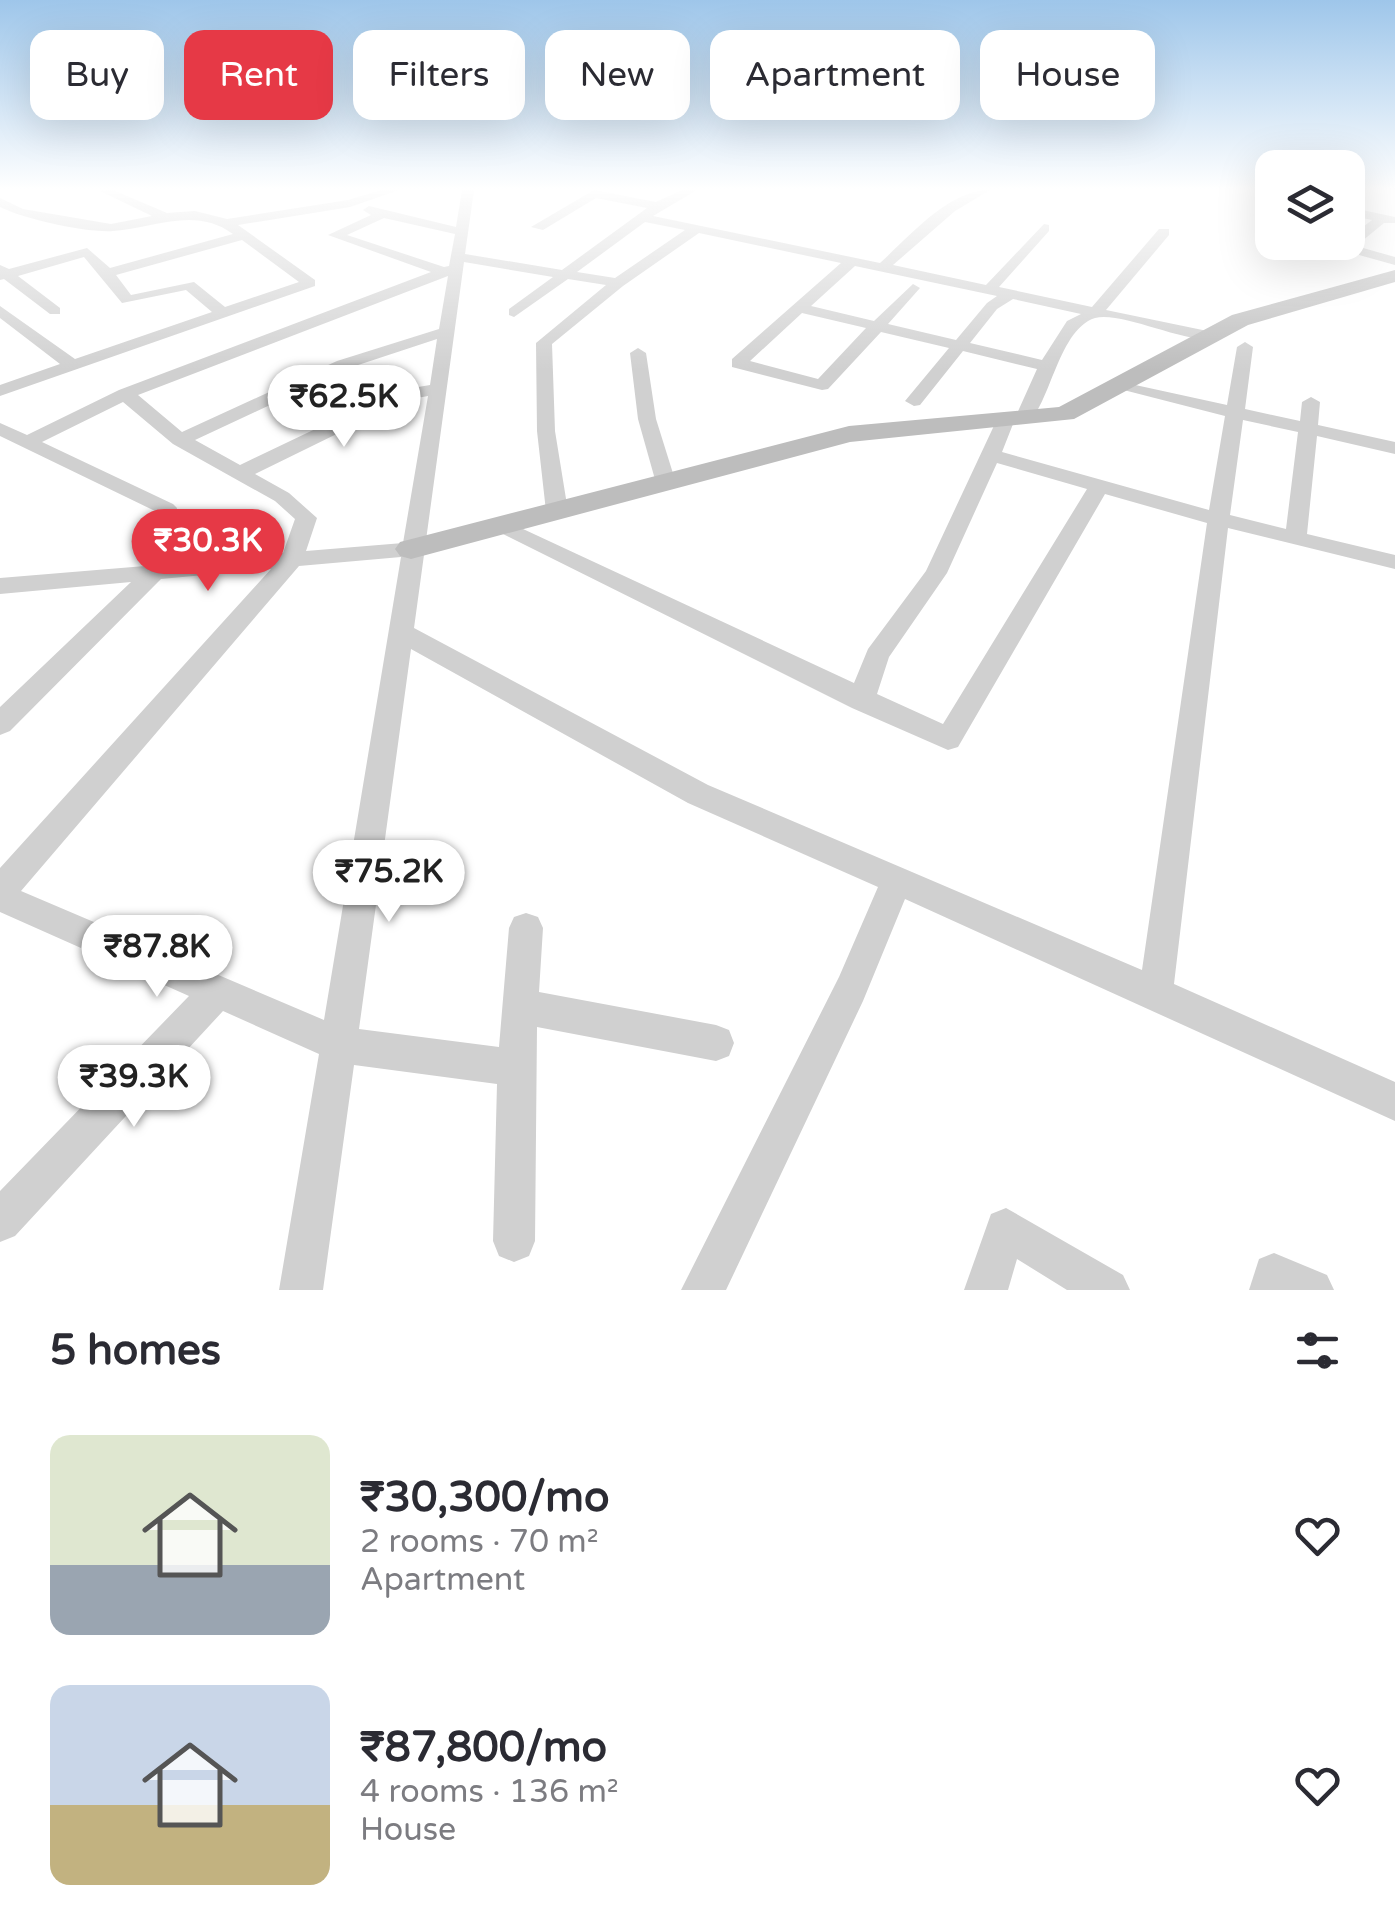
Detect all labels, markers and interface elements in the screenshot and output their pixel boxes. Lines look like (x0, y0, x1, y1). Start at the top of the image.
chip: Buy (30, 30, 164, 120)
chip: Rent (184, 30, 333, 120)
chip: Filters (353, 30, 525, 120)
chip: New (545, 30, 690, 120)
chip: Apartment (710, 30, 960, 120)
chip: House (980, 30, 1155, 120)
map controls (1255, 150, 1365, 260)
button: layers (1255, 150, 1365, 260)
pin: ₹62.5K (263, 365, 425, 450)
text: ₹62.5K (290, 378, 398, 416)
pin: ₹30.3K (127, 509, 289, 594)
text: ₹30.3K (154, 522, 262, 560)
pin: ₹75.2K (308, 840, 470, 925)
text: ₹75.2K (335, 853, 443, 891)
pin: ₹87.8K (76, 915, 238, 1000)
text: ₹87.8K (103, 928, 211, 966)
pin: ₹39.3K (53, 1045, 215, 1130)
text: ₹39.3K (80, 1058, 188, 1096)
icon: filters (1290, 1323, 1345, 1378)
text: 5 homes (50, 1325, 221, 1376)
text: ₹30,300/mo (360, 1472, 609, 1523)
icon: home (130, 1475, 250, 1595)
icon: heart (1290, 1508, 1345, 1563)
text: 2 rooms · 70 m² (360, 1523, 599, 1561)
text: Apartment (360, 1561, 525, 1599)
text: ₹87,800/mo (360, 1722, 607, 1773)
icon: home (130, 1725, 250, 1845)
icon: heart (1290, 1758, 1345, 1813)
text: 4 rooms · 136 m² (360, 1773, 619, 1811)
text: House (360, 1811, 456, 1849)

